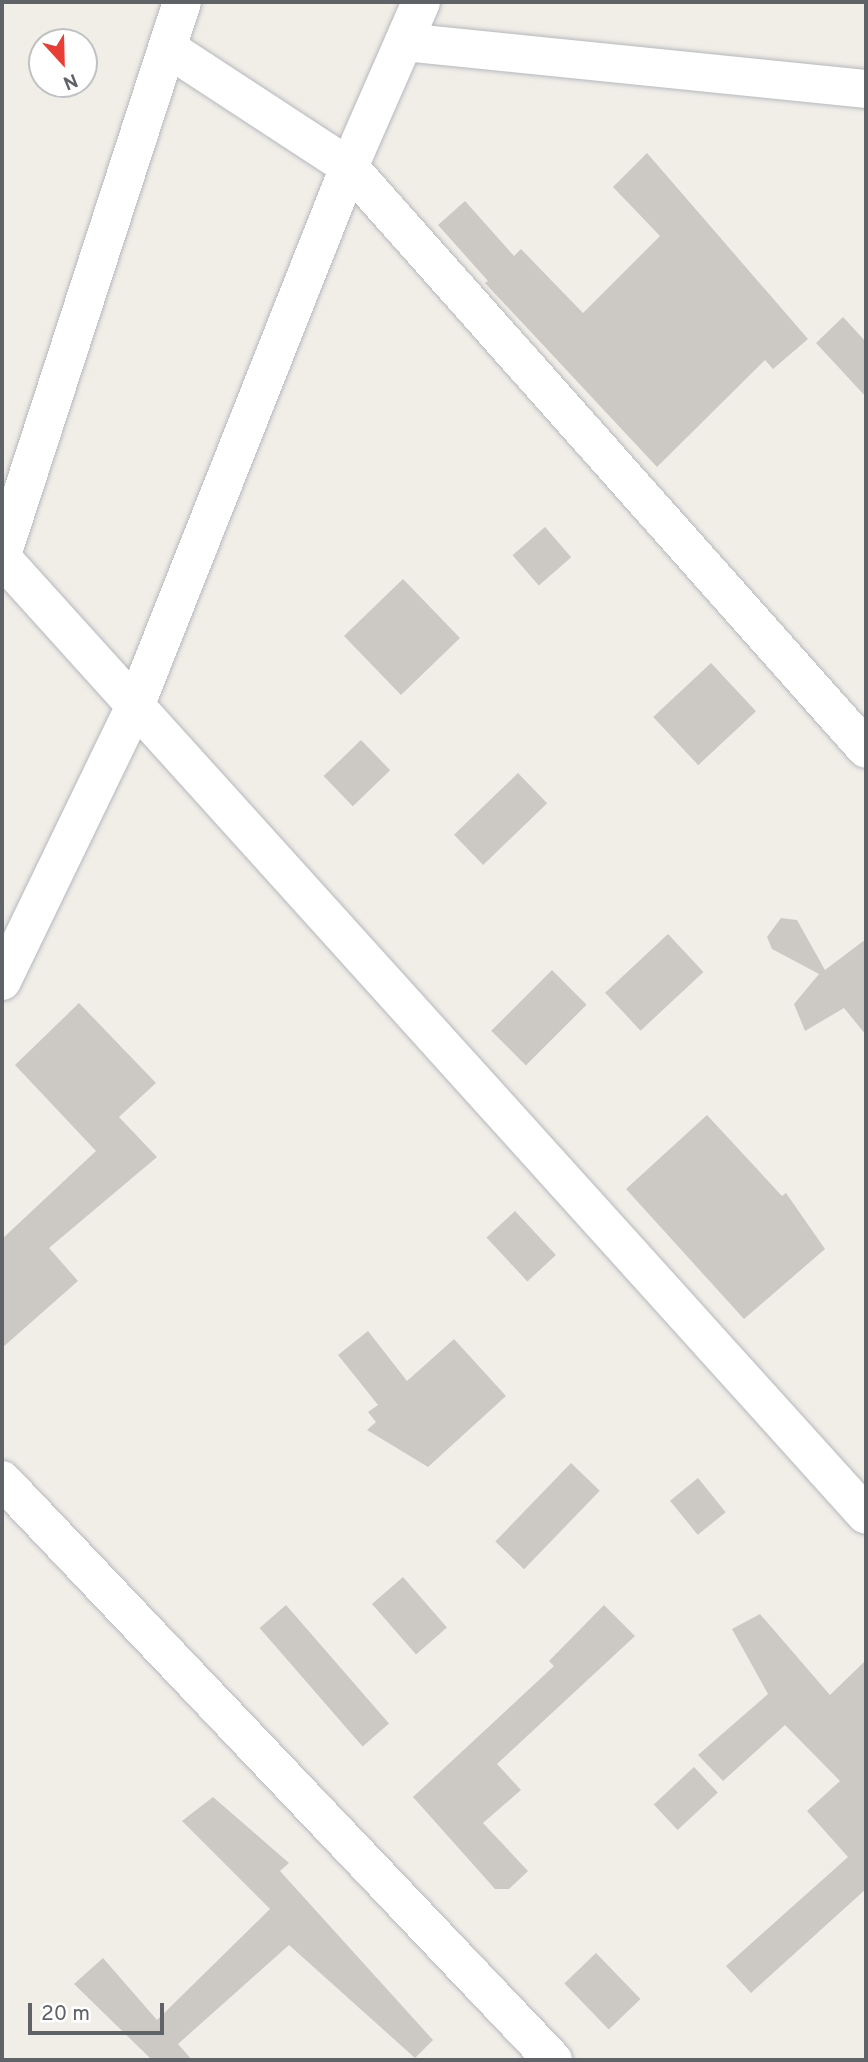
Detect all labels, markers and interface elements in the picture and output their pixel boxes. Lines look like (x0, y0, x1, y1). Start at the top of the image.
north arrow (28, 28, 98, 98)
text: N (59, 67, 81, 94)
scale bar (32, 1988, 168, 2032)
text: 20 m (41, 2001, 90, 2028)

